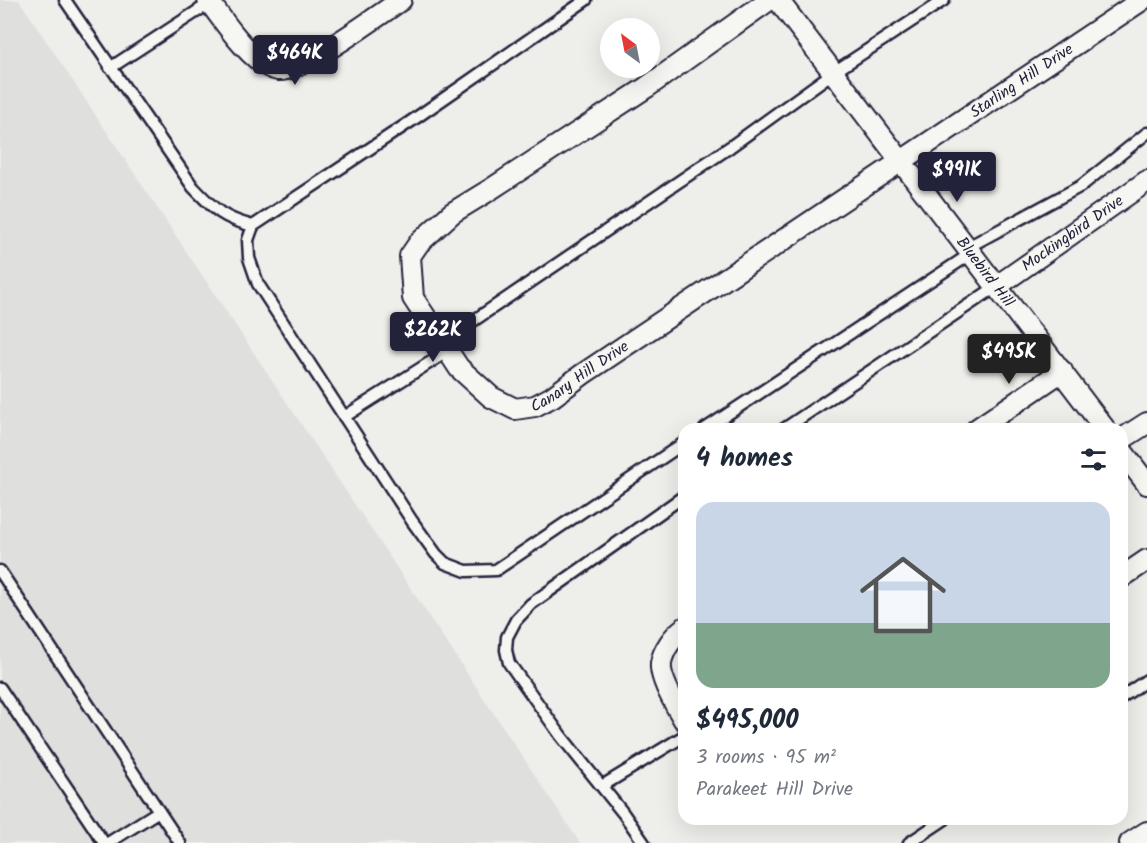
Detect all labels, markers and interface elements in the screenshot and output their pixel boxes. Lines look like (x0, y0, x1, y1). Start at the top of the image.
north arrow (600, 18, 660, 78)
map controls (600, 18, 660, 78)
pin: $464K (253, 35, 337, 86)
street label: Starling Hill Drive (965, 37, 1078, 124)
text: $464K (267, 38, 323, 70)
pin: $991K (915, 152, 999, 203)
text: $991K (932, 155, 982, 187)
street label: Mockingbird Drive (1016, 189, 1129, 278)
street label: Bluebird Hill (950, 231, 1021, 313)
pin: $262K (391, 312, 475, 363)
text: $262K (404, 315, 462, 347)
street label: Canary Hill Drive (526, 334, 634, 419)
pin: $495K (967, 334, 1051, 385)
text: $495K (981, 337, 1037, 369)
text: 4 homes (696, 438, 793, 480)
icon: filters (1077, 443, 1110, 476)
icon: home (849, 541, 957, 649)
text: $495,000 (696, 700, 799, 742)
text: 3 rooms · 95 m² (696, 742, 836, 774)
text: Parakeet Hill Drive (696, 774, 853, 806)

